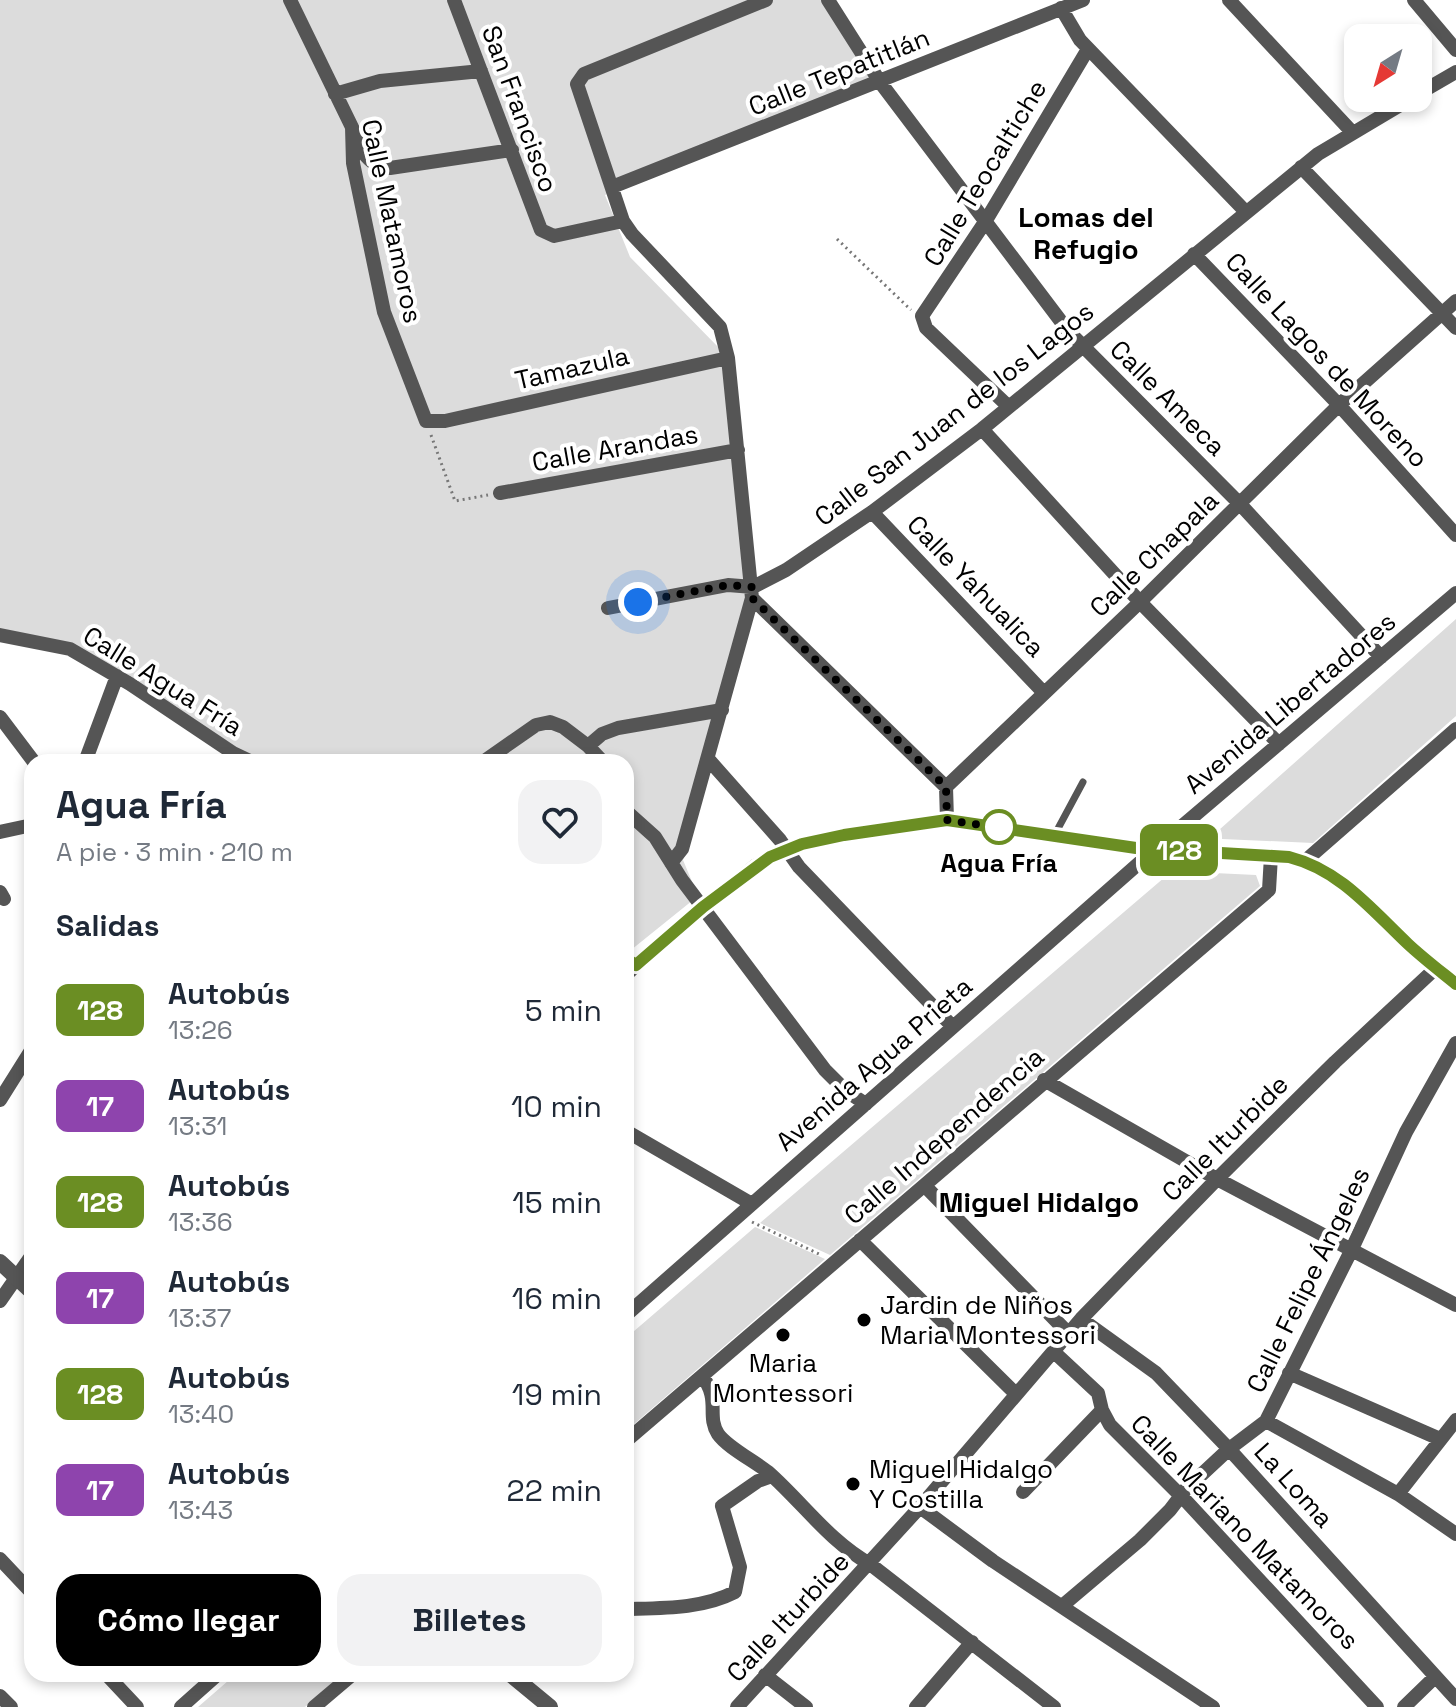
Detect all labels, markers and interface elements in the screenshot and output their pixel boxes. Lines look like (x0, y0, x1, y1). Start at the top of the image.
street label: Calle Tepatitlán (743, 20, 935, 124)
street label: San Francisco (474, 21, 566, 197)
north arrow (1344, 24, 1432, 112)
map controls (1344, 24, 1432, 112)
street label: Calle Teocaltiche (916, 73, 1054, 273)
street label: Calle Matamoros (354, 116, 430, 326)
district label: Lomas del Refugio (1018, 199, 1154, 267)
street label: Calle Lagos de Moreno (1218, 245, 1436, 475)
street label: Calle San Juan de los Lagos (808, 294, 1100, 534)
street label: Calle Ameca (1103, 333, 1233, 463)
street label: Tamazula (512, 338, 632, 398)
street label: Calle Arandas (529, 417, 701, 479)
street label: Calle Chapala (1082, 484, 1226, 624)
street label: Calle Yahualica (900, 508, 1052, 664)
your location (618, 582, 658, 622)
street label: Avenida Libertadores (1177, 605, 1403, 801)
street label: Calle Agua Fría (77, 618, 249, 744)
button: heart (518, 780, 602, 864)
text: Agua Fría (56, 781, 227, 829)
marker: Agua Fría (982, 810, 1016, 844)
line badge: 128 (1133, 824, 1225, 876)
text: 128 (1156, 832, 1202, 868)
text: A pie · 3 min · 210 m (56, 835, 293, 869)
place label: Agua Fría (941, 846, 1057, 880)
text: Salidas (56, 906, 160, 945)
street label: Avenida Agua Prieta (769, 969, 979, 1159)
text: Autobús (168, 974, 290, 1013)
text: 5 min (525, 991, 602, 1030)
text: 128 (77, 992, 123, 1028)
text: 13:26 (168, 1013, 233, 1047)
street label: Calle Independencia (837, 1040, 1051, 1232)
street label: Calle Iturbide (1154, 1067, 1296, 1209)
text: Autobús (168, 1070, 290, 1109)
text: 10 min (511, 1087, 602, 1126)
text: 17 (86, 1088, 114, 1124)
text: 13:31 (168, 1109, 227, 1143)
street label: Calle Felipe Ángeles (1239, 1162, 1377, 1398)
text: Autobús (168, 1166, 290, 1205)
text: 15 min (512, 1183, 602, 1222)
text: 128 (77, 1184, 123, 1220)
district label: Miguel Hidalgo (939, 1184, 1139, 1220)
text: 13:36 (168, 1205, 233, 1239)
text: Autobús (168, 1262, 290, 1301)
text: 16 min (512, 1279, 602, 1318)
text: 17 (86, 1280, 114, 1316)
place label: Jardin de Niños Maria Montessori (880, 1288, 1096, 1352)
text: 13:37 (168, 1301, 232, 1335)
marker: Jardin de Niños Maria Montessori (855, 1311, 873, 1329)
marker: Maria Montessori (774, 1326, 792, 1344)
place label: Maria Montessori (713, 1346, 853, 1410)
text: Autobús (168, 1358, 290, 1397)
text: 19 min (512, 1375, 602, 1414)
text: 128 (77, 1376, 123, 1412)
text: 13:40 (168, 1397, 234, 1431)
street label: Calle Mariano Matamoros (1123, 1407, 1367, 1657)
street label: La Loma (1247, 1435, 1341, 1535)
place label: Miguel Hidalgo Y Costilla (869, 1452, 1053, 1516)
text: Autobús (168, 1454, 290, 1493)
text: 22 min (507, 1471, 602, 1510)
text: 17 (86, 1472, 114, 1508)
marker: Miguel Hidalgo Y Costilla (844, 1475, 862, 1493)
text: 13:43 (168, 1493, 233, 1527)
street label: Calle Iturbide (719, 1545, 857, 1689)
button: Cómo llegar (56, 1574, 321, 1666)
button: Billetes (337, 1574, 602, 1666)

